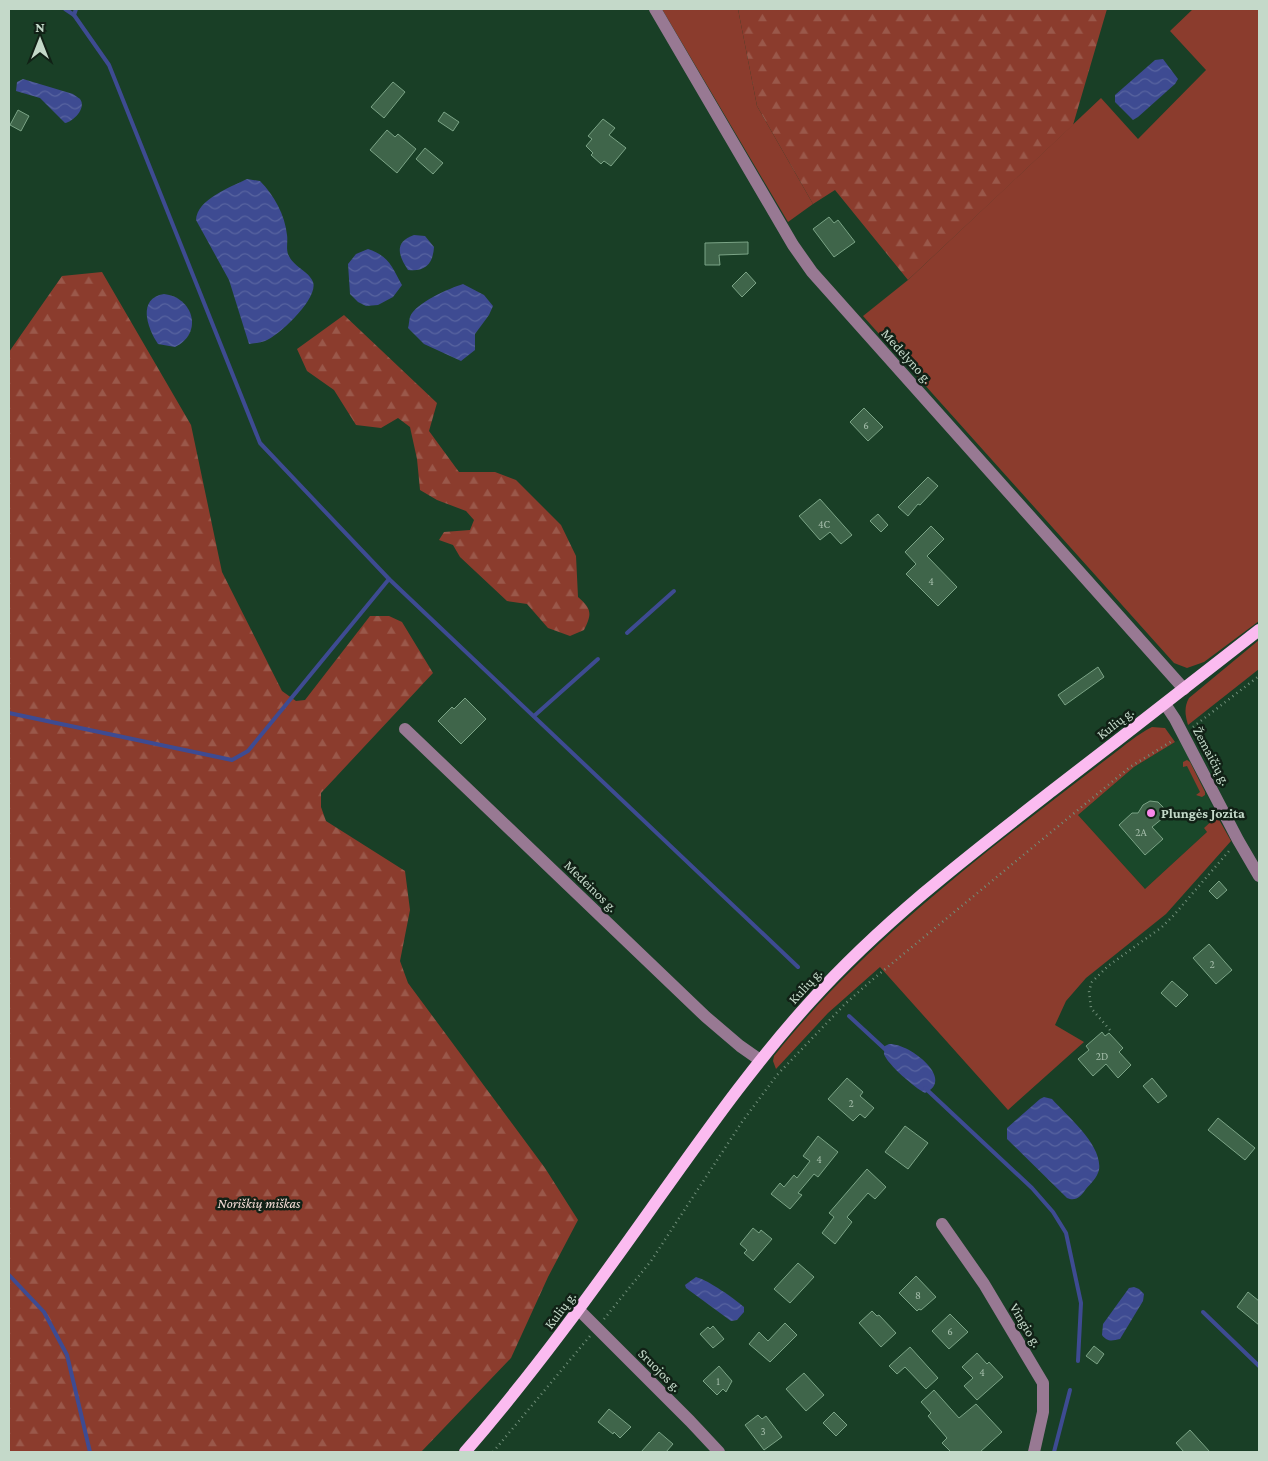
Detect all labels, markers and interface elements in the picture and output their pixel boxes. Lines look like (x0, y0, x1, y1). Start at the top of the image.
north arrow (15, 15, 65, 65)
text: N (35, 19, 45, 35)
street label: Medelyno g. (878, 325, 936, 387)
house number: 6 (863, 419, 869, 431)
house number: 4C (818, 518, 831, 530)
house number: 4 (928, 575, 934, 587)
street label: Kulių g. (1093, 704, 1137, 742)
street label: Žemaičių g. (1190, 724, 1234, 788)
place label: Plungės Jozita (1161, 805, 1245, 821)
marker: Plungės Jozita (1145, 807, 1157, 819)
house number: 2A (1135, 826, 1147, 838)
street label: Medeinos g. (561, 857, 621, 915)
house number: 2 (1209, 958, 1215, 970)
street label: Kulių g. (785, 965, 825, 1007)
house number: 2D (1096, 1050, 1108, 1062)
house number: 2 (848, 1097, 854, 1109)
house number: 4 (816, 1153, 822, 1165)
park label: Noriškių miškas (218, 1195, 301, 1211)
street label: Kulių g. (541, 1288, 579, 1332)
house number: 8 (915, 1289, 921, 1301)
street label: Vingio g. (1007, 1300, 1045, 1350)
house number: 6 (947, 1325, 953, 1337)
street label: Sruojos g. (634, 1345, 685, 1396)
house number: 4 (979, 1366, 985, 1378)
house number: 1 (716, 1375, 720, 1387)
house number: 3 (760, 1425, 766, 1437)

